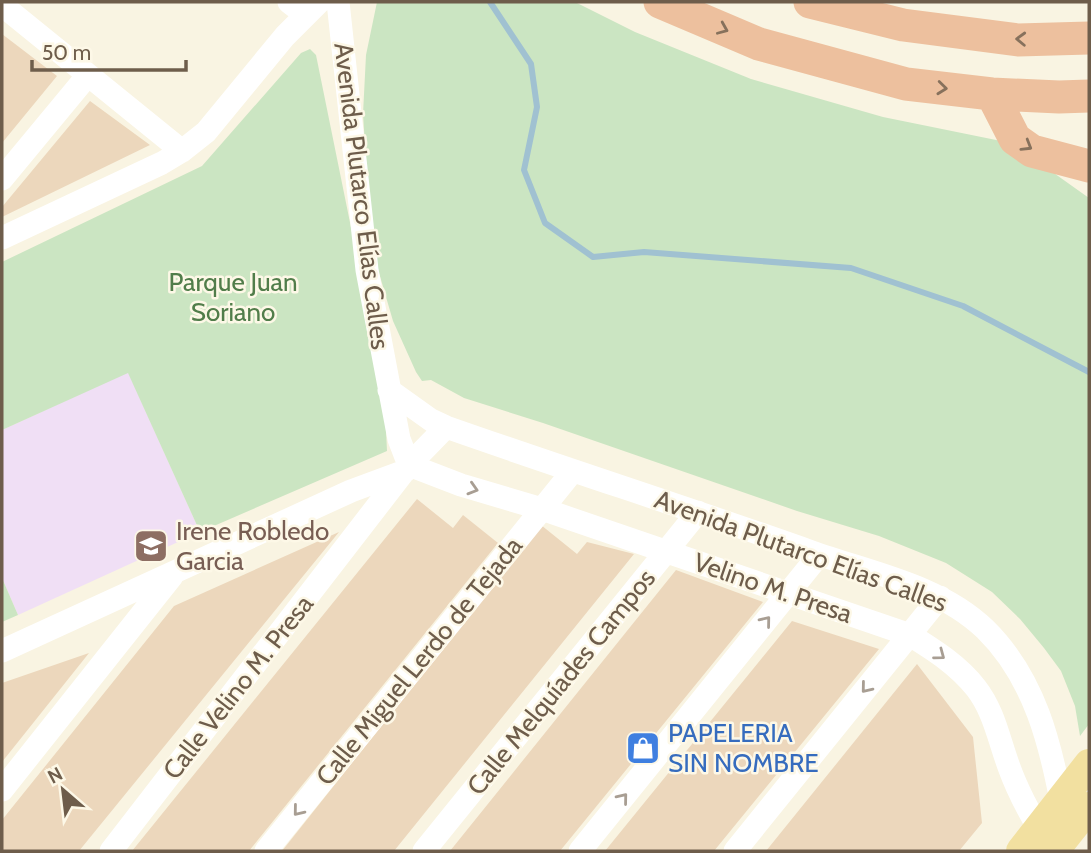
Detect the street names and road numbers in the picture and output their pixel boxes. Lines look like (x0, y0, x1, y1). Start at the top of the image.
street label: Avenida Plutarco Elías Calles (327, 41, 397, 352)
street label: Avenida Plutarco Elías Calles (650, 483, 952, 619)
street label: Calle Miguel Lerdo de Tejada (309, 530, 529, 792)
street label: Velino M. Presa (690, 546, 857, 630)
street label: Calle Melquíades Campos (460, 562, 662, 801)
street label: Calle Velino M. Presa (156, 588, 320, 786)

